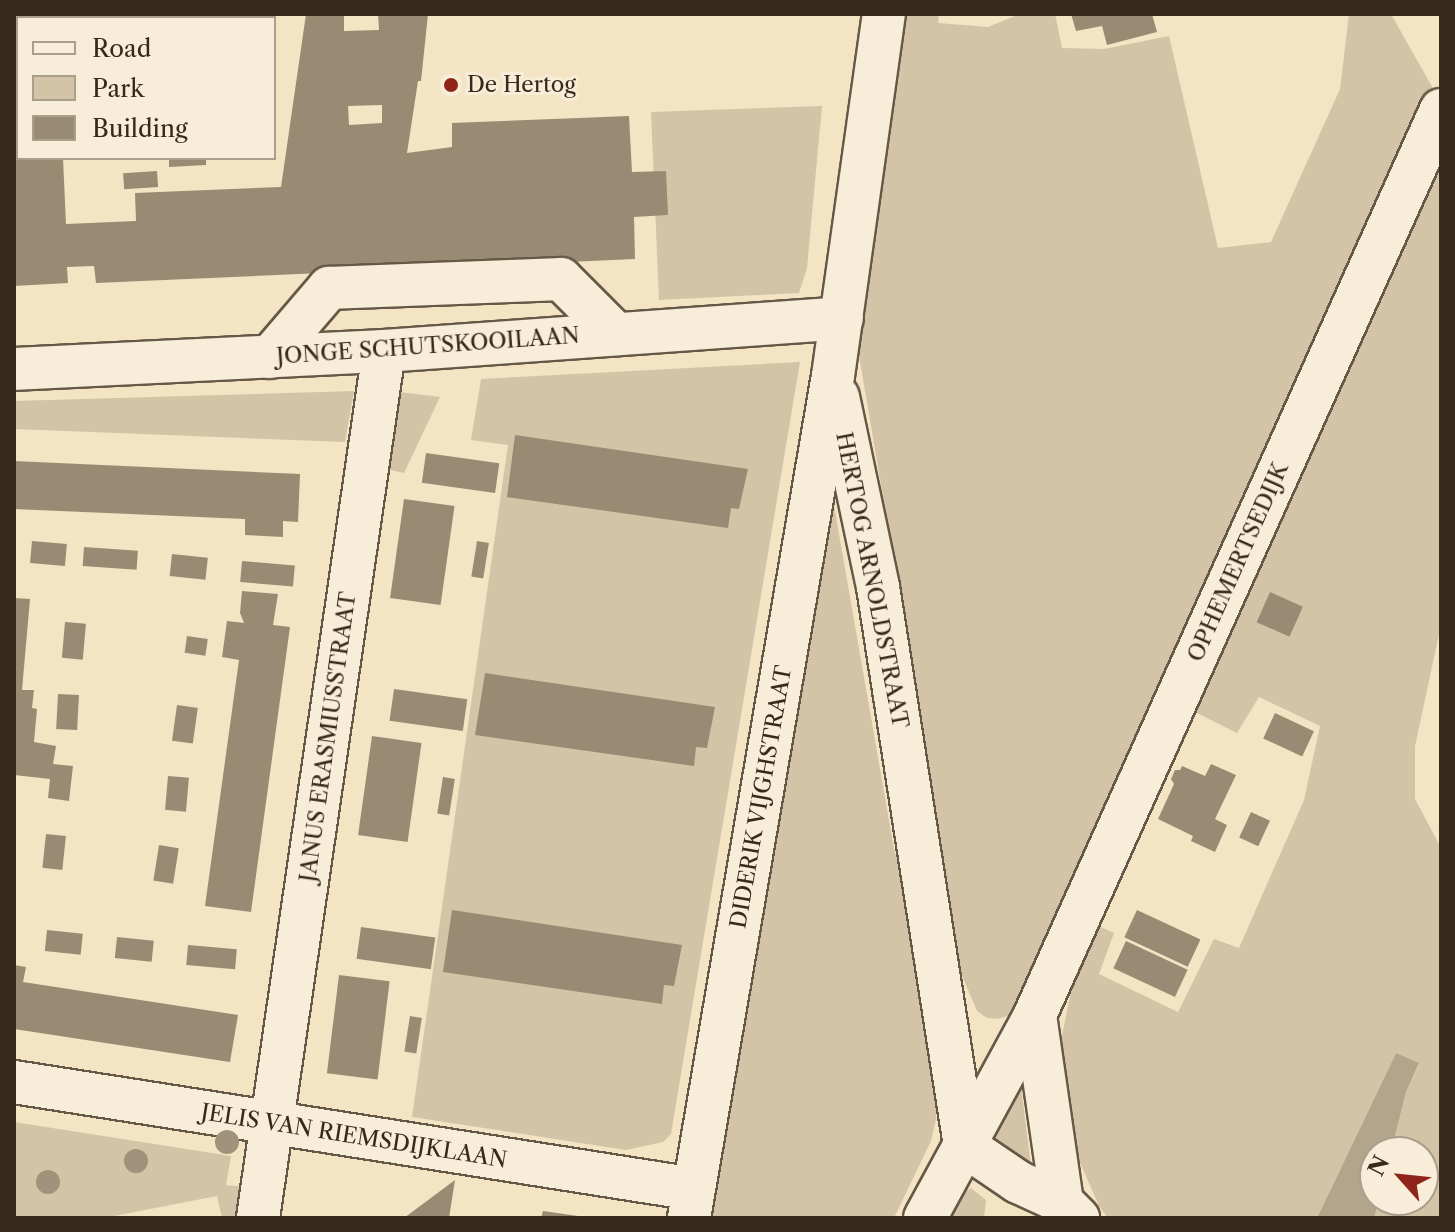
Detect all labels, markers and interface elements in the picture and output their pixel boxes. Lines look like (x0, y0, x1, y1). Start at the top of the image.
legend (16, 16, 276, 160)
text: Road (92, 34, 151, 63)
place label: De Hertog (467, 72, 576, 98)
text: Park (92, 74, 144, 103)
marker: De Hertog (442, 76, 460, 94)
text: Building (92, 114, 188, 143)
street label: JONGE SCHUTSKOOILAAN (275, 322, 581, 370)
street label: HERTOG ARNOLDSTRAAT (830, 429, 914, 731)
street label: OPHEMERTSEDIJK (1182, 458, 1294, 666)
street label: JANUS ERASMIUSSTRAAT (295, 590, 361, 884)
street label: DIDERIK VIJGHSTRAAT (725, 663, 797, 931)
street label: JELIS VAN RIEMSDIJKLAAN (199, 1099, 509, 1173)
north arrow (1359, 1136, 1439, 1216)
text: N (1363, 1151, 1395, 1180)

